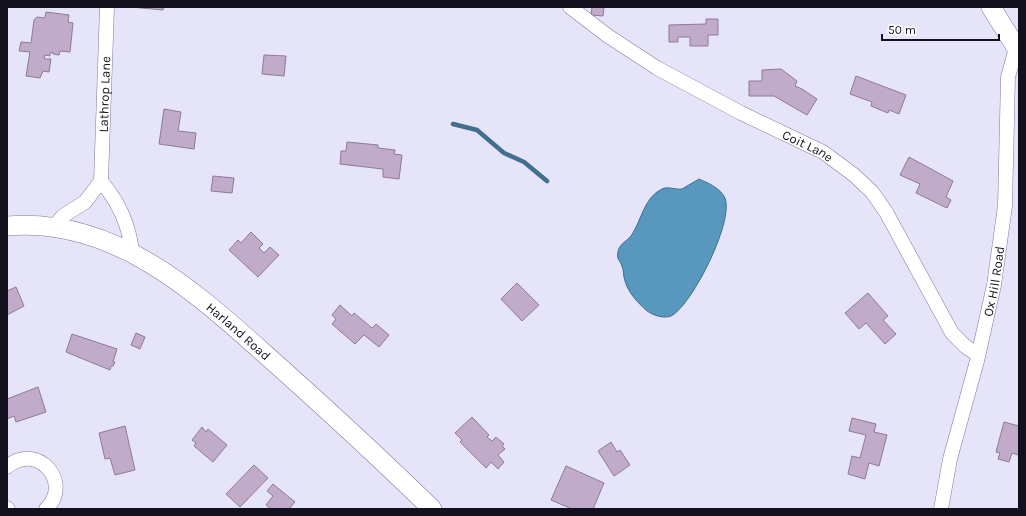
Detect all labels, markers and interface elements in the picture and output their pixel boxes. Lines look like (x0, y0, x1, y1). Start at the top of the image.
scale bar (882, 16, 999, 42)
text: 50 m (888, 23, 916, 37)
street label: Lathrop Lane (96, 55, 113, 133)
street label: Coit Lane (780, 127, 836, 165)
street label: Ox Hill Road (980, 245, 1007, 318)
street label: Harland Road (203, 299, 273, 363)

